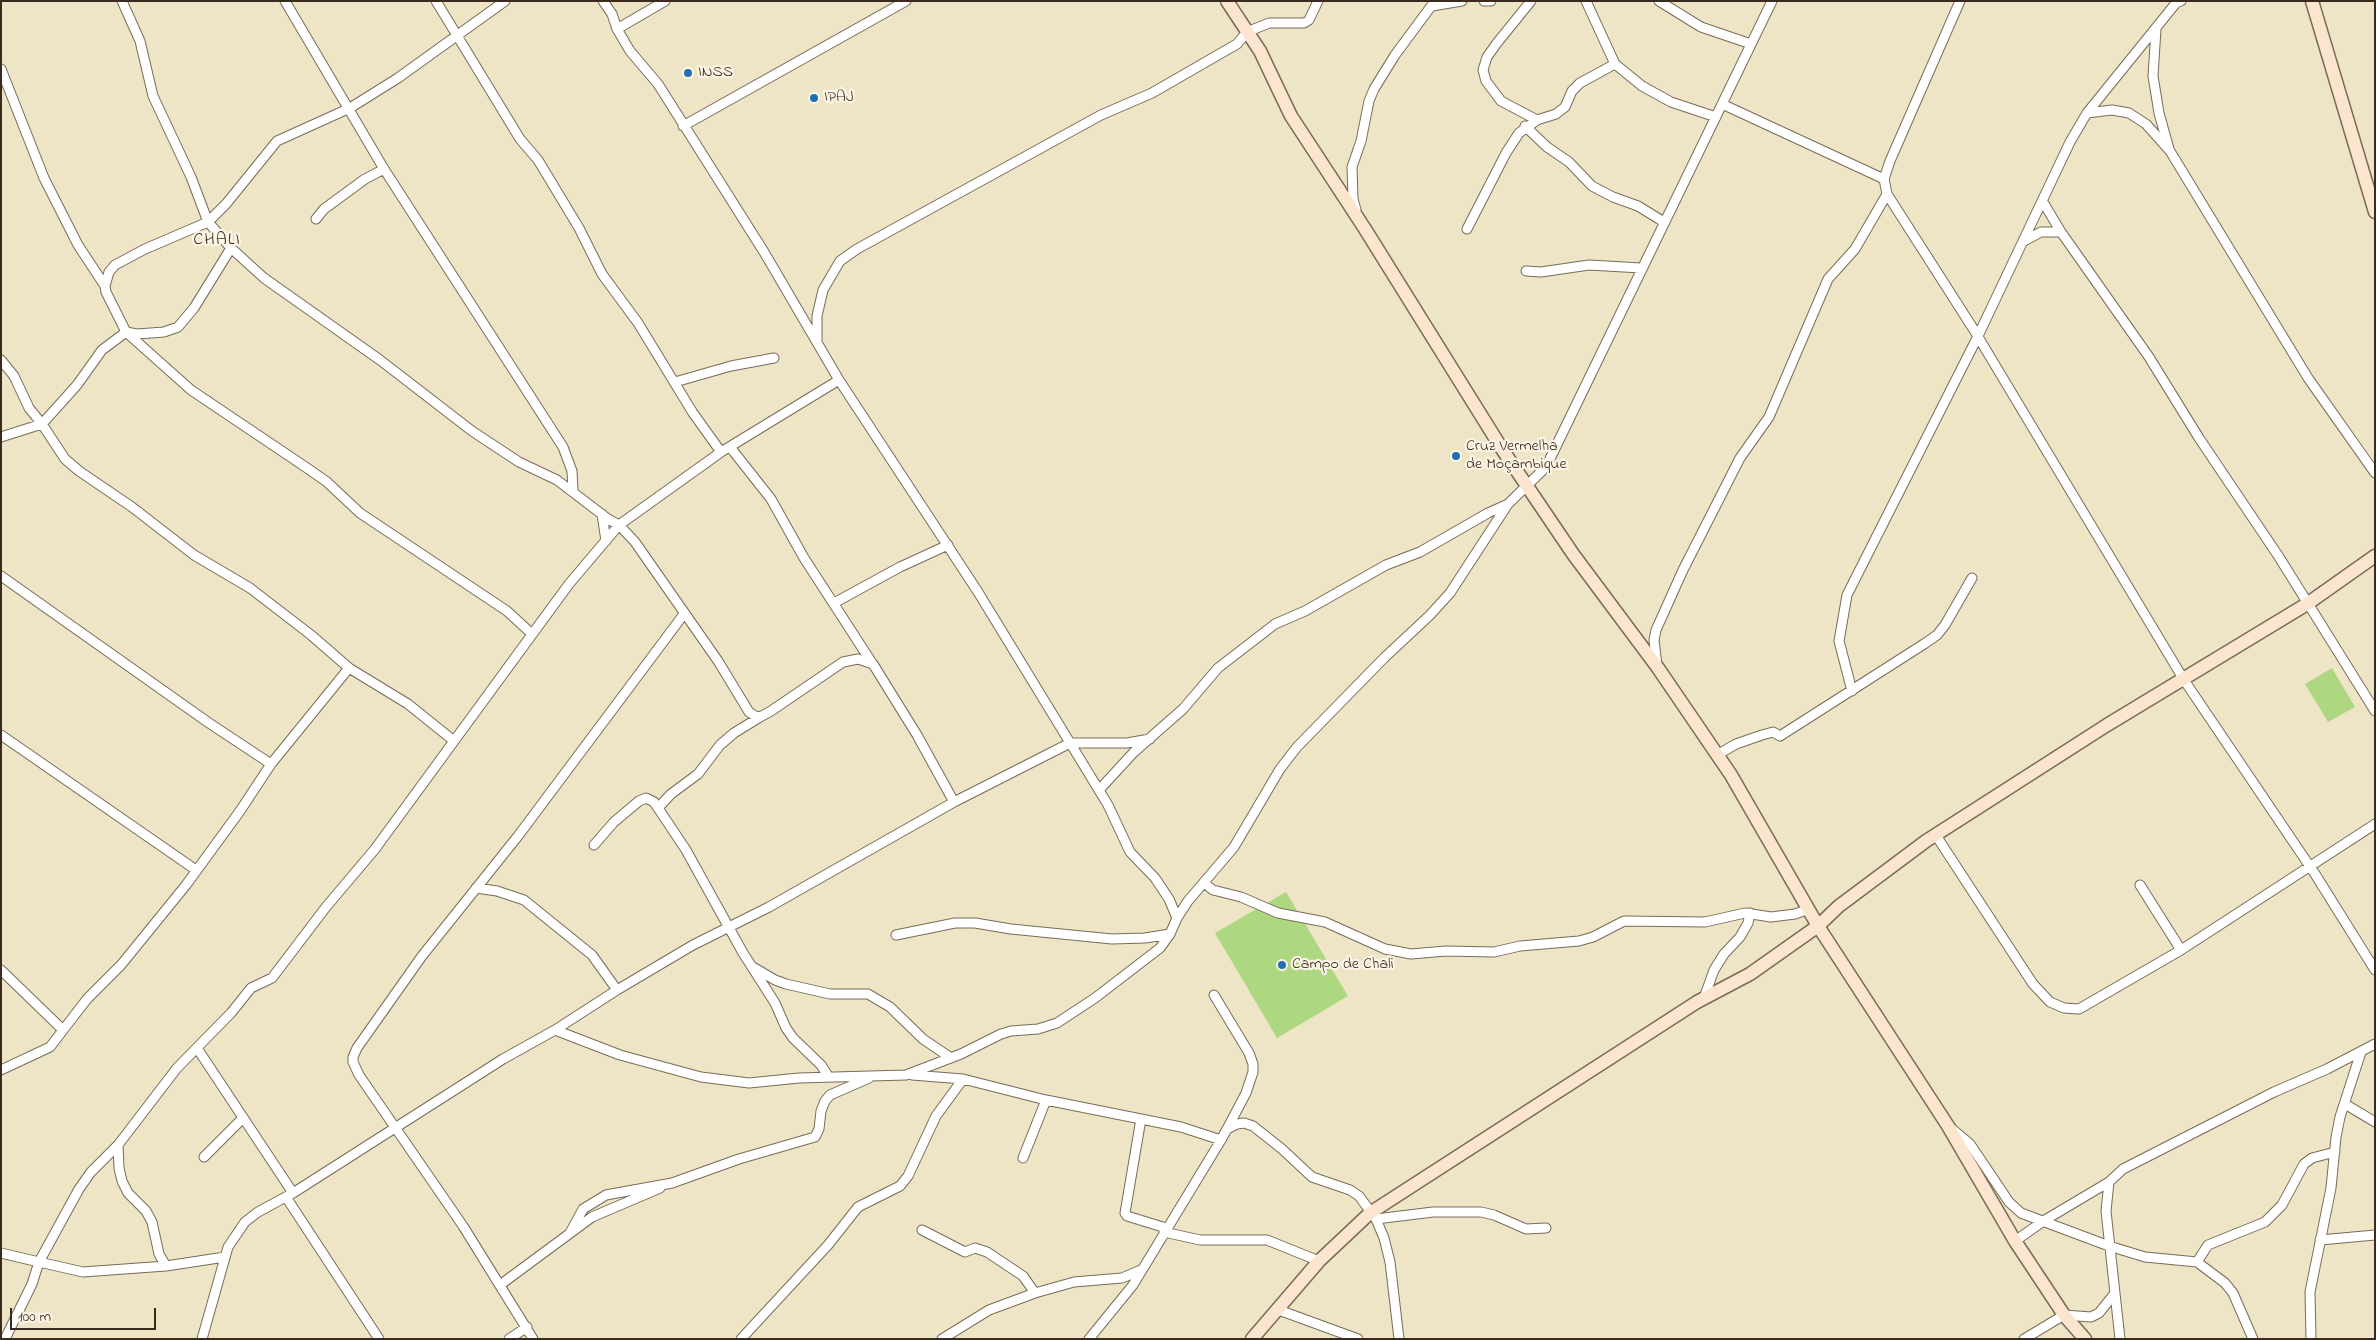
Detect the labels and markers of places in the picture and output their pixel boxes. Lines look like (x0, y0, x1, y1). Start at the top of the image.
place label: INSS (698, 63, 733, 83)
marker: INSS (682, 67, 694, 79)
place label: IPAJ (824, 88, 854, 108)
marker: IPAJ (808, 92, 820, 104)
place label: Cruz Vermelha de Moçambique (1466, 437, 1567, 475)
marker: Cruz Vermelha de Moçambique (1450, 450, 1462, 462)
place label: Campo de Chali (1292, 955, 1394, 975)
marker: Campo de Chali (1276, 959, 1288, 971)

